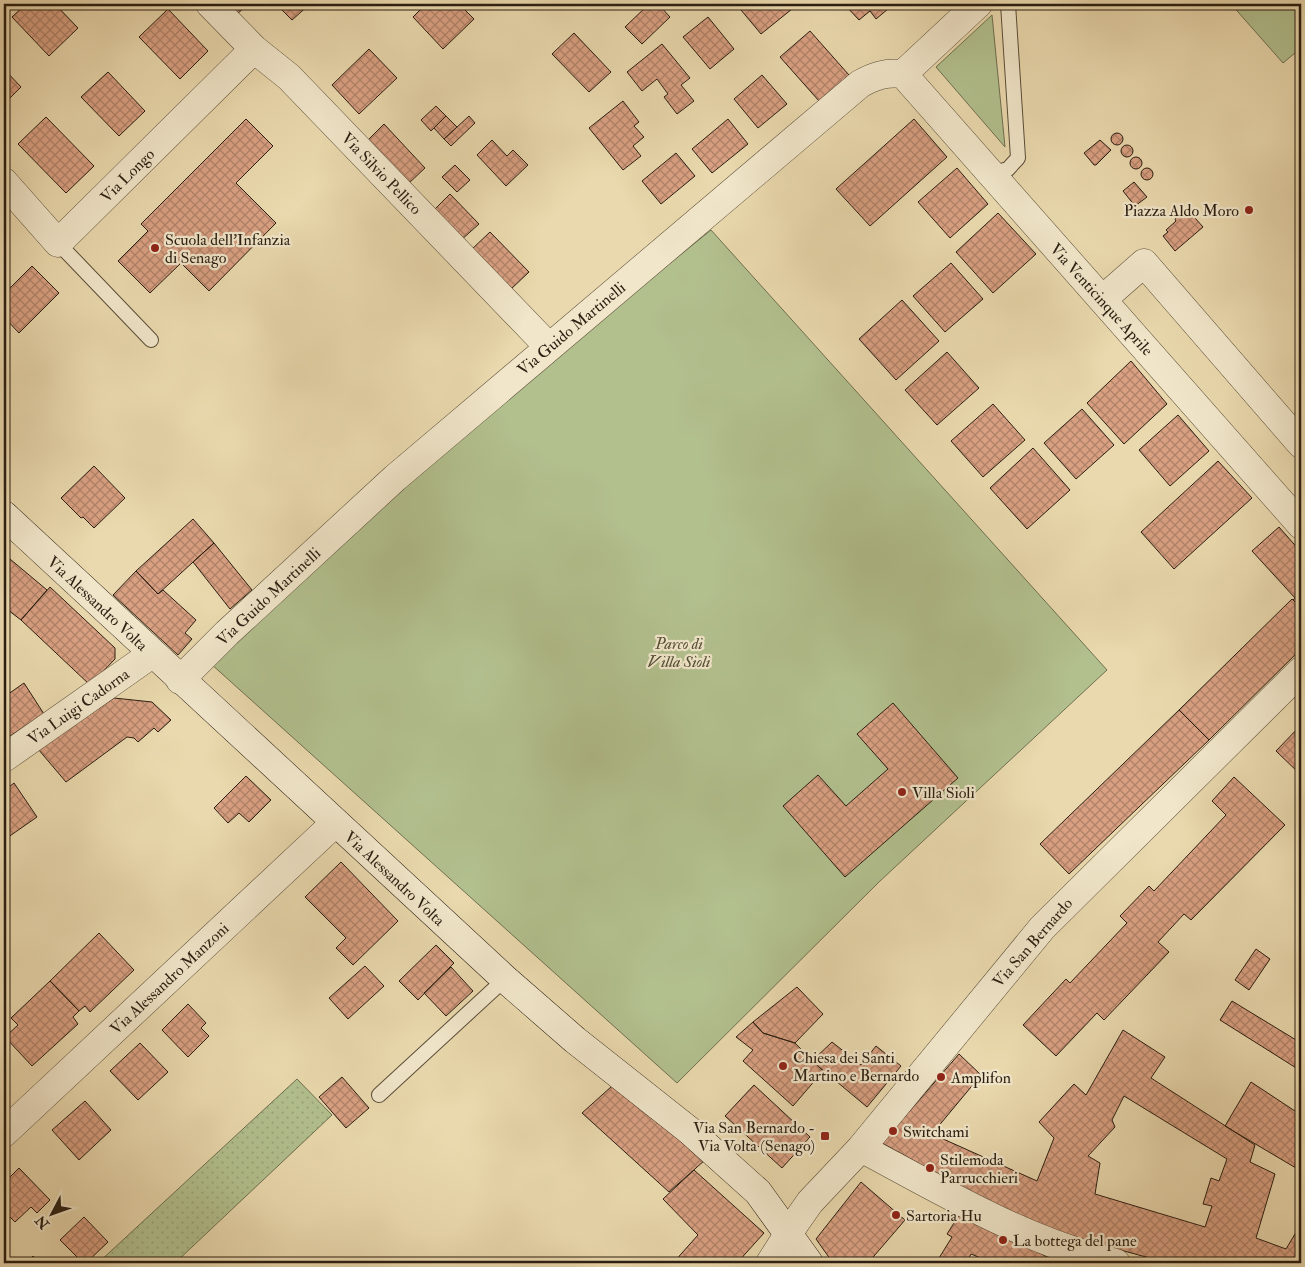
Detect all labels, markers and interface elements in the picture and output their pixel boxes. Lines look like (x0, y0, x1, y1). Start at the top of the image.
street label: Via Silvio Pellico (337, 128, 426, 219)
street label: Via Longo (96, 144, 159, 207)
place label: Piazza Aldo Moro (1124, 201, 1239, 221)
marker: Piazza Aldo Moro (1243, 204, 1255, 216)
place label: Scuola dell'Infanzia di Senago (165, 230, 291, 268)
street label: Via Venticinque Aprile (1045, 239, 1157, 361)
marker: Scuola dell'Infanzia di Senago (149, 242, 161, 254)
street label: Via Guido Martinelli (513, 278, 630, 380)
street label: Via Guido Martinelli (212, 543, 325, 650)
street label: Via Alessandro Volta (43, 552, 152, 656)
park label: Parco di Villa Sioli (648, 634, 711, 672)
street label: Via Luigi Cadorna (24, 664, 134, 749)
place label: Villa Sioli (912, 783, 975, 803)
marker: Villa Sioli (896, 786, 908, 798)
street label: Via Alessandro Volta (340, 827, 449, 931)
street label: Via San Bernardo (988, 894, 1077, 991)
street label: Via Alessandro Manzoni (106, 919, 233, 1039)
place label: Chiesa dei Santi Martino e Bernardo (793, 1048, 919, 1086)
marker: Chiesa dei Santi Martino e Bernardo (777, 1060, 789, 1072)
place label: Amplifon (950, 1068, 1011, 1089)
marker: Amplifon (935, 1071, 947, 1083)
place label: Via San Bernardo - Via Volta (Senago) (693, 1118, 815, 1156)
place label: Switchami (903, 1122, 969, 1142)
marker: Switchami (887, 1125, 899, 1137)
marker: Via San Bernardo - Via Volta (Senago) (819, 1130, 831, 1142)
place label: Stilemoda Parrucchieri (940, 1150, 1018, 1188)
marker: Stilemoda Parrucchieri (924, 1162, 936, 1174)
north arrow (28, 1190, 78, 1240)
place label: Sartoria Hu (906, 1206, 982, 1226)
marker: Sartoria Hu (890, 1209, 902, 1221)
text: N (32, 1212, 54, 1233)
place label: La bottega del pane (1013, 1231, 1137, 1252)
marker: La bottega del pane (997, 1234, 1009, 1246)

